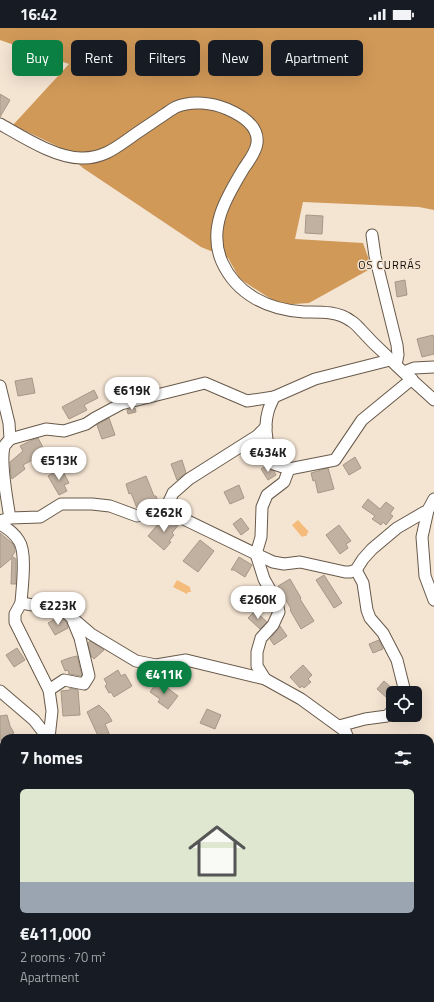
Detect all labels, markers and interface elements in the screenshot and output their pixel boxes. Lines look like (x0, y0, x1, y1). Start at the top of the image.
text: 16:42 (20, 3, 57, 26)
chip: Buy (12, 40, 63, 76)
chip: Rent (71, 40, 127, 76)
chip: Filters (135, 40, 200, 76)
chip: New (208, 40, 263, 76)
chip: Apartment (271, 40, 363, 76)
district label: OS CURRÁS (358, 257, 422, 273)
pin: €619K (104, 377, 160, 411)
text: €619K (114, 380, 150, 400)
pin: €434K (240, 439, 296, 473)
text: €434K (250, 442, 286, 462)
pin: €513K (31, 447, 87, 481)
text: €513K (41, 450, 77, 470)
pin: €262K (136, 499, 192, 533)
text: €262K (146, 502, 182, 522)
pin: €260K (230, 586, 286, 620)
text: €260K (240, 589, 276, 609)
pin: €223K (30, 592, 86, 626)
text: €223K (40, 595, 76, 615)
pin: €411K (136, 661, 192, 695)
text: €411K (146, 664, 182, 684)
map controls (386, 686, 422, 722)
button: locate (386, 686, 422, 722)
text: 7 homes (20, 745, 83, 771)
icon: filters (392, 747, 414, 769)
icon: home (181, 815, 253, 887)
text: €411,000 (20, 921, 91, 947)
text: 2 rooms · 70 m² (20, 947, 106, 967)
text: Apartment (20, 967, 79, 987)

